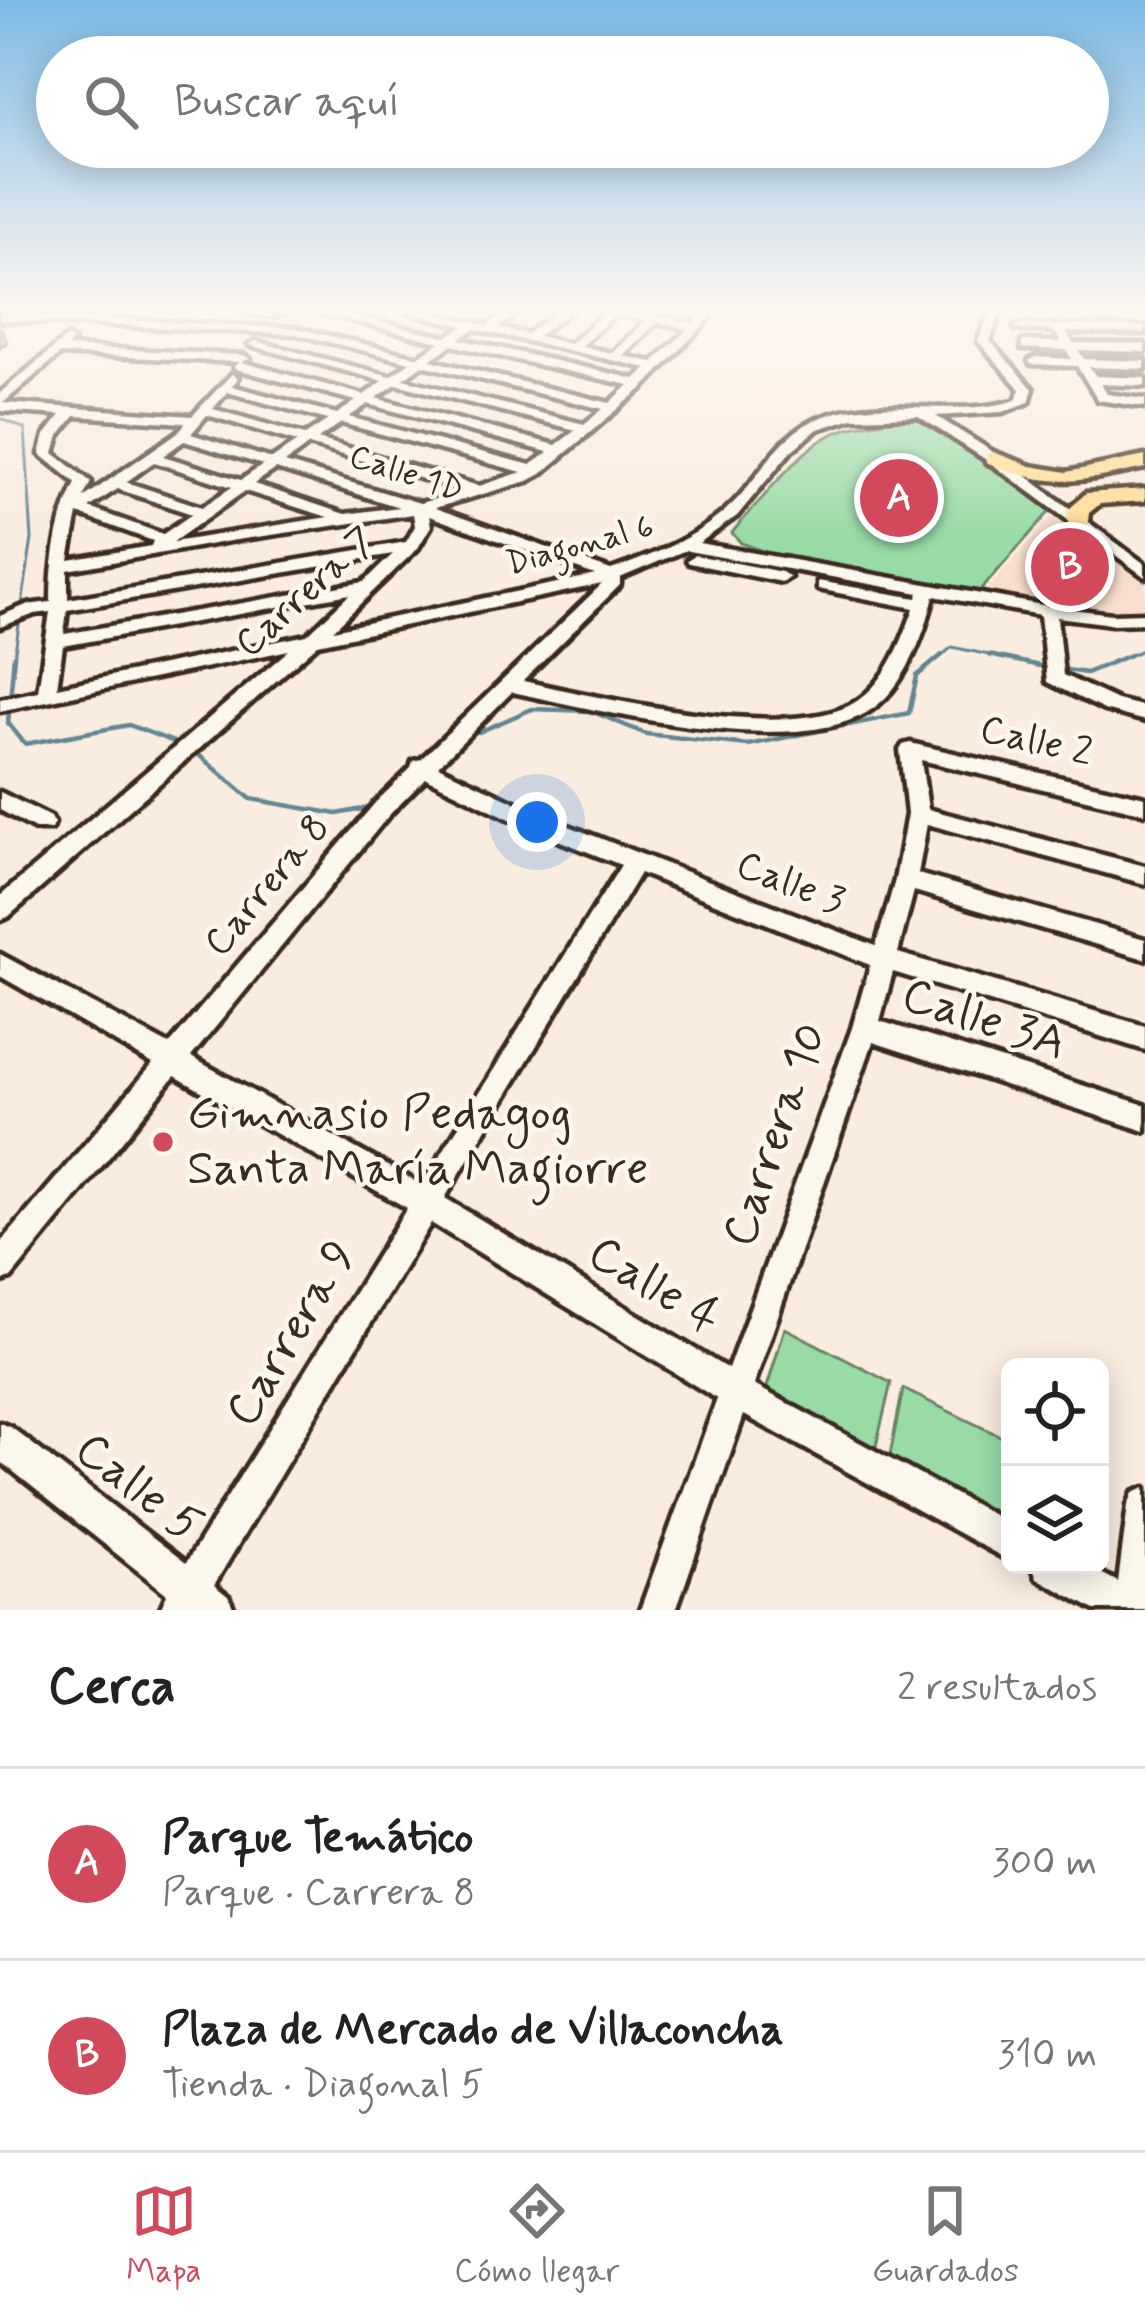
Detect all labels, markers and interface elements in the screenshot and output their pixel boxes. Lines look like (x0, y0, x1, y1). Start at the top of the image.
search box (36, 36, 1109, 168)
icon: search (78, 69, 144, 135)
text: Buscar aquí (174, 73, 400, 132)
street label: Calle 1D (343, 435, 469, 513)
pin: A (860, 453, 938, 543)
street label: Diagonal 6 (501, 505, 659, 590)
street label: Carrera 7 (225, 516, 387, 670)
pin: B (1031, 522, 1109, 612)
street label: Calle 2 (975, 704, 1097, 780)
your location (507, 792, 567, 852)
street label: Carrera 8 (194, 804, 342, 968)
street label: Calle 3 (729, 840, 851, 928)
street label: Calle 3A (894, 964, 1074, 1076)
street label: Carrera 10 (708, 1015, 844, 1255)
place label: Gimnasio Pedagog Santa María Magiorre (187, 1083, 648, 1206)
marker: Gimnasio Pedagog Santa María Magiorre (150, 1129, 176, 1155)
street label: Calle 4 (576, 1222, 732, 1350)
street label: Carrera 9 (212, 1229, 372, 1439)
map controls (1001, 1358, 1109, 1574)
button: locate (1001, 1358, 1109, 1466)
street label: Calle 5 (61, 1419, 215, 1557)
button: layers (1001, 1466, 1109, 1574)
text: Cerca (48, 1655, 176, 1721)
text: 2 resultados (897, 1663, 1097, 1714)
text: Parque Temático (162, 1809, 474, 1868)
text: A (74, 1838, 100, 1889)
text: 300 m (992, 1838, 1097, 1889)
text: Parque · Carrera 8 (162, 1868, 475, 1919)
text: Plaza de Mercado de Villaconcha (162, 2001, 784, 2060)
text: B (75, 2030, 99, 2081)
text: 310 m (998, 2030, 1097, 2081)
text: Tienda · Diagonal 5 (162, 2060, 484, 2111)
tab: Mapa (126, 2178, 202, 2294)
tab: Cómo llegar (454, 2178, 619, 2294)
tab: Guardados (872, 2178, 1019, 2294)

